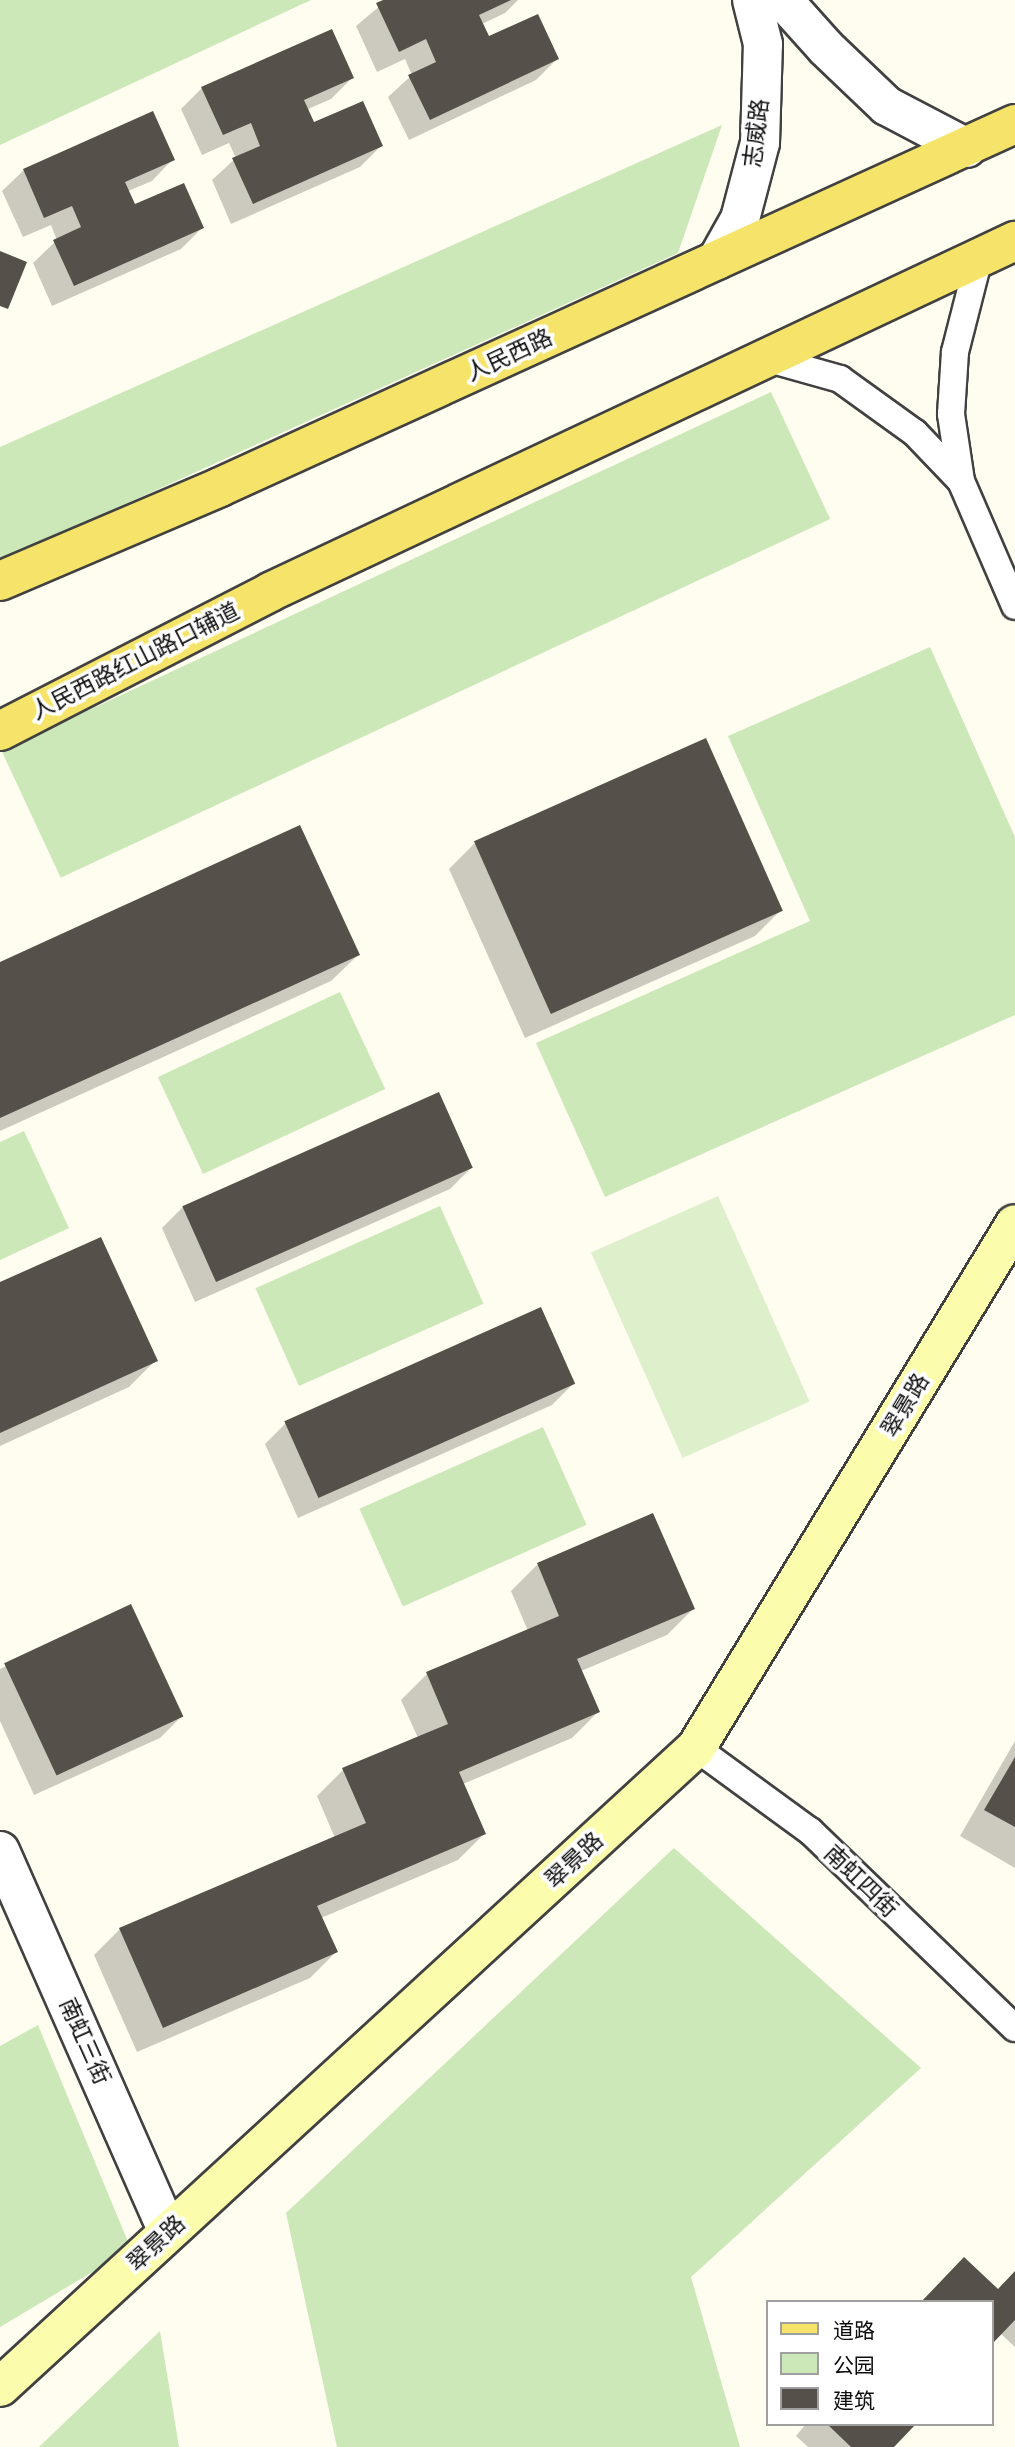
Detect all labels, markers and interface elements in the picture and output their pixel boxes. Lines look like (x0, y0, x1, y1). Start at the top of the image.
street label: 志威路 (738, 97, 774, 169)
street label: 人民西路 (461, 323, 557, 387)
street label: 人民西路红山路口辅道 (26, 596, 244, 726)
street label: 翠景路 (875, 1368, 935, 1442)
street label: 翠景路 (539, 1826, 609, 1894)
street label: 南虹四街 (818, 1839, 904, 1923)
street label: 南虹三街 (54, 1993, 116, 2089)
street label: 翠景路 (121, 2209, 191, 2277)
legend (766, 2300, 994, 2426)
text: 道路 (833, 2318, 875, 2344)
text: 公园 (833, 2353, 875, 2379)
text: 建筑 (833, 2388, 875, 2414)

